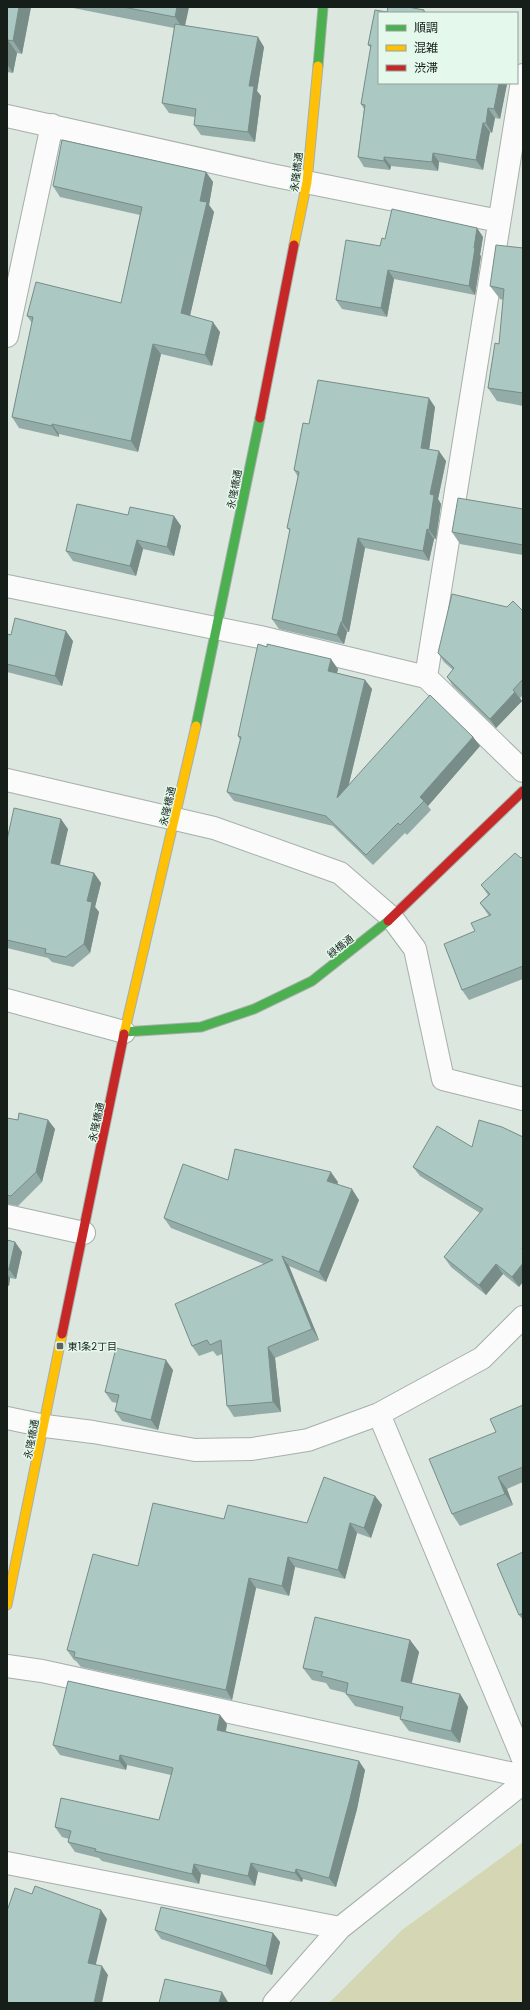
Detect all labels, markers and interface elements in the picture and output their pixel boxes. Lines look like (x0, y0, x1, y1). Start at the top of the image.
legend (378, 12, 518, 84)
text: 順調 (414, 19, 438, 36)
text: 混雑 (414, 39, 438, 56)
text: 渋滞 (414, 59, 438, 76)
street label: 永隆橋通 (287, 151, 306, 193)
street label: 永隆橋通 (223, 468, 246, 510)
street label: 永隆橋通 (156, 785, 179, 827)
street label: 緑橋通 (324, 931, 357, 962)
street label: 永隆橋通 (85, 1101, 108, 1143)
place label: 東1条2丁目 (68, 1339, 117, 1354)
marker: 東1条2丁目 (55, 1341, 65, 1351)
street label: 永隆橋通 (20, 1418, 43, 1460)

